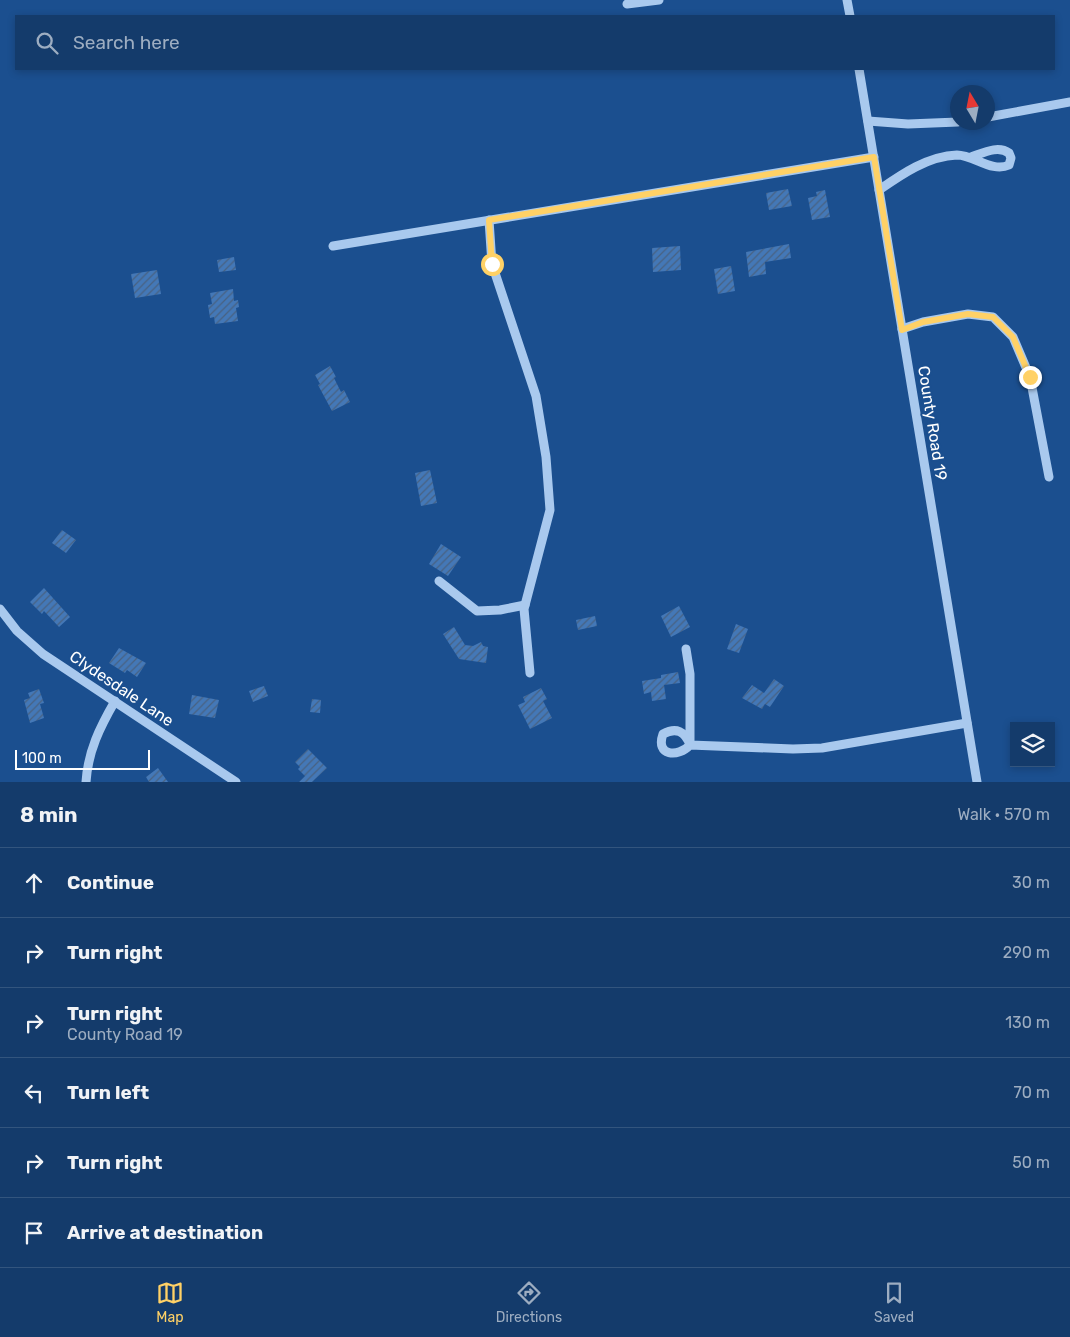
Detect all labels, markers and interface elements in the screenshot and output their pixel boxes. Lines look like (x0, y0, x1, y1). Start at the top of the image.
search box (15, 15, 1055, 70)
icon: search (33, 29, 61, 57)
text: Search here (73, 31, 180, 54)
north arrow (950, 85, 995, 130)
route start (481, 253, 504, 276)
street label: County Road 19 (914, 364, 951, 482)
route end (1019, 366, 1042, 389)
street label: Clydesdale Lane (66, 647, 177, 730)
map controls (1010, 722, 1055, 767)
button: layers (1010, 722, 1055, 767)
scale bar (15, 747, 150, 770)
text: 100 m (22, 750, 62, 767)
text: 8 min (20, 802, 77, 827)
text: Walk · 570 m (958, 805, 1050, 824)
icon: ahead (20, 869, 48, 897)
text: Continue (67, 871, 154, 894)
text: 30 m (1012, 873, 1050, 892)
icon: right (20, 939, 48, 967)
text: Turn right (67, 941, 162, 964)
text: 290 m (1003, 943, 1050, 962)
text: Turn right (67, 1002, 162, 1025)
icon: right (20, 1009, 48, 1037)
text: 130 m (1005, 1013, 1050, 1032)
text: County Road 19 (67, 1025, 183, 1044)
icon: left (20, 1079, 48, 1107)
text: Turn left (67, 1081, 149, 1104)
text: 70 m (1013, 1083, 1050, 1102)
icon: right (20, 1149, 48, 1177)
text: Turn right (67, 1151, 162, 1174)
text: 50 m (1012, 1153, 1050, 1172)
icon: arrive (20, 1219, 48, 1247)
text: Arrive at destination (67, 1221, 263, 1244)
tab: Map (156, 1279, 184, 1326)
tab: Directions (496, 1279, 562, 1326)
tab: Saved (874, 1279, 914, 1326)

